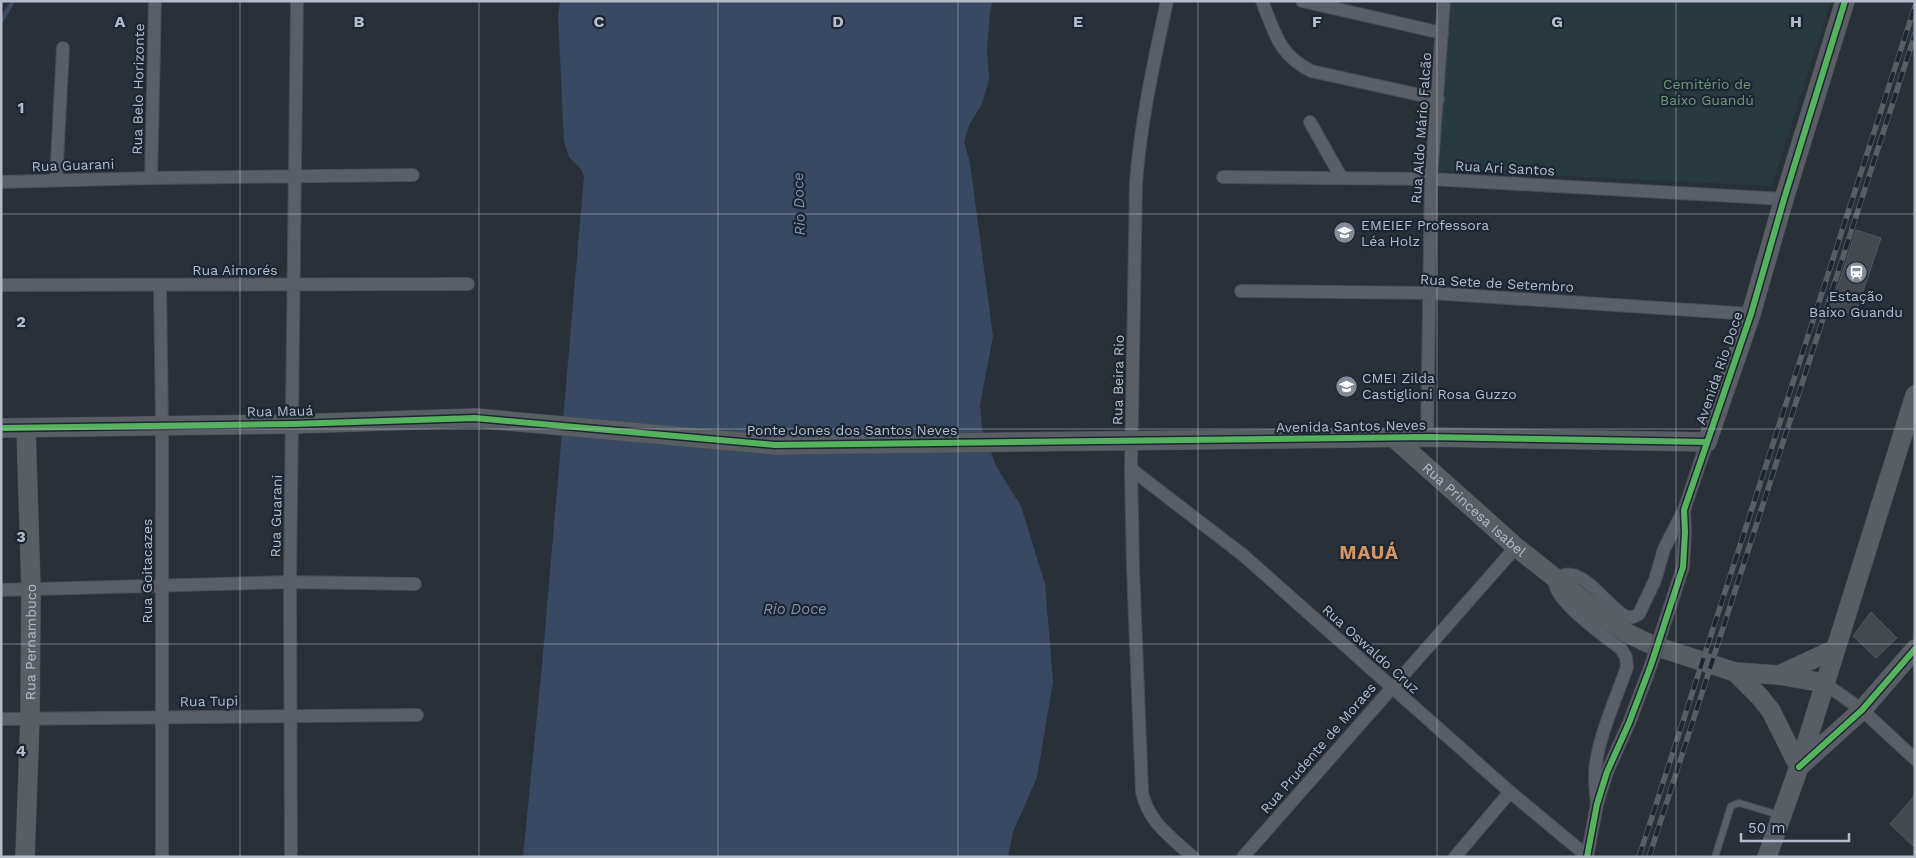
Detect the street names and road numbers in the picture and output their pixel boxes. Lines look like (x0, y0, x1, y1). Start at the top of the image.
street label: Rua Belo Horizonte (129, 23, 147, 155)
street label: Rua Aldo Mário Falcão (1408, 52, 1434, 204)
street label: Rua Guarani (31, 156, 115, 174)
street label: Rua Ari Santos (1455, 157, 1555, 179)
street label: Rua Aimorés (192, 262, 278, 278)
street label: Rua Sete de Setembro (1420, 271, 1574, 295)
street label: Avenida Rio Doce (1692, 309, 1746, 427)
street label: Rua Beira Rio (1109, 335, 1127, 425)
street label: Rua Mauá (247, 402, 313, 420)
street label: Avenida Santos Neves (1276, 417, 1426, 435)
street label: Ponte Jones dos Santos Neves (747, 422, 957, 438)
street label: Rua Princesa Isabel (1419, 459, 1530, 560)
street label: Rua Guarani (267, 475, 285, 557)
street label: Rua Goitacazes (139, 519, 155, 623)
street label: Rua Pernambuco (22, 584, 39, 700)
street label: Rua Oswaldo Cruz (1319, 601, 1423, 697)
street label: Rua Prudente de Moraes (1257, 679, 1379, 817)
street label: Rua Tupi (180, 692, 238, 710)

